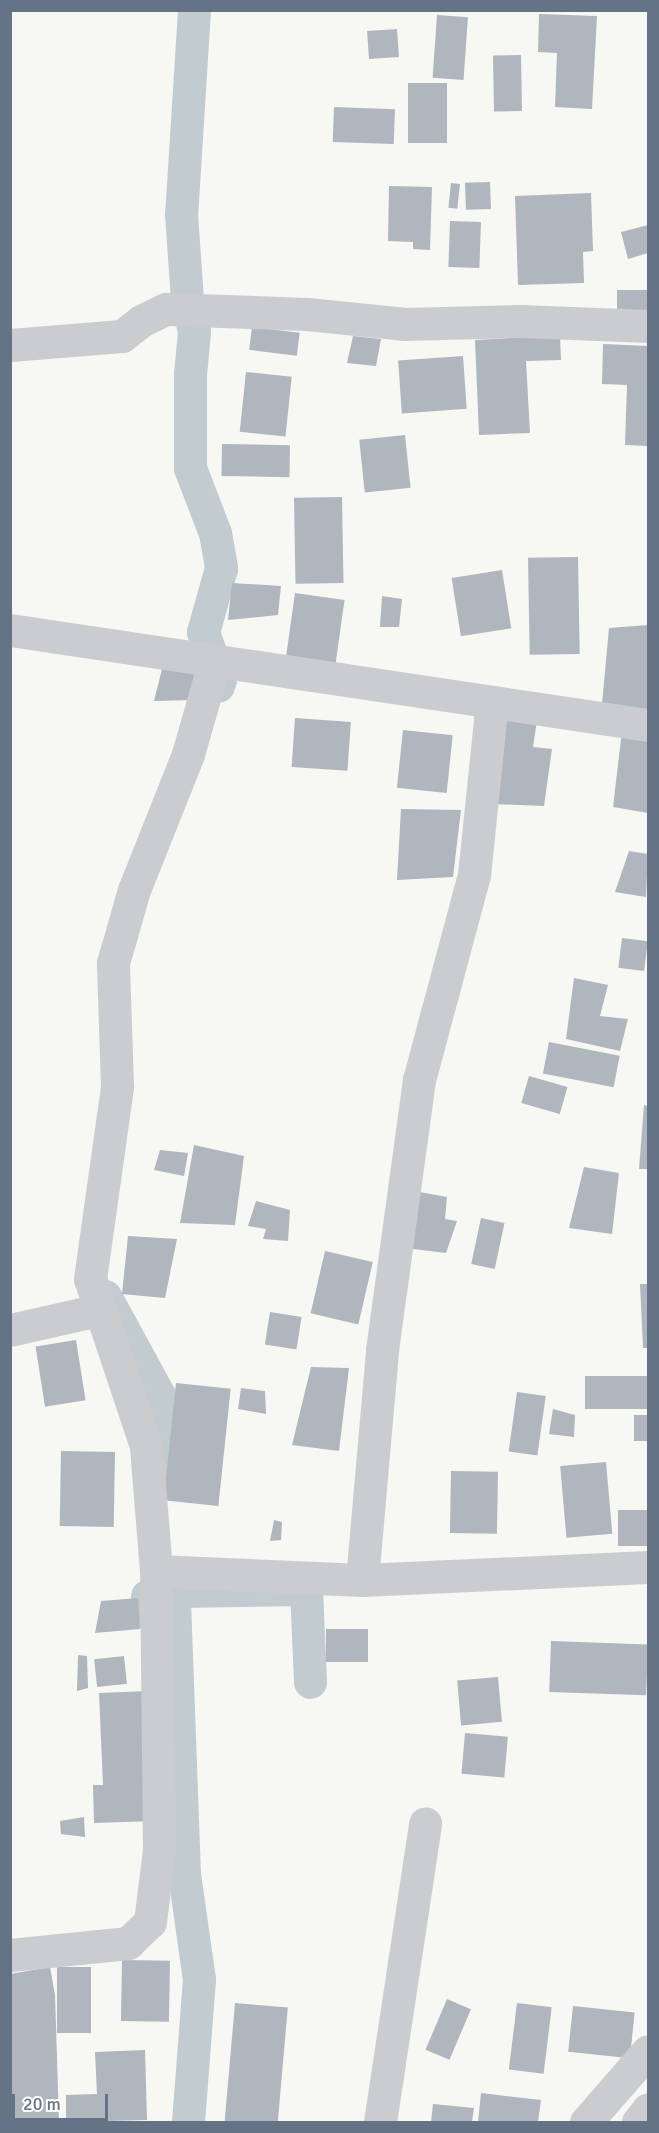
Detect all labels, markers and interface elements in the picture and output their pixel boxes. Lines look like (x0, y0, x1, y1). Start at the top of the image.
scale bar (15, 2082, 111, 2120)
text: 20 m (23, 2093, 61, 2115)

